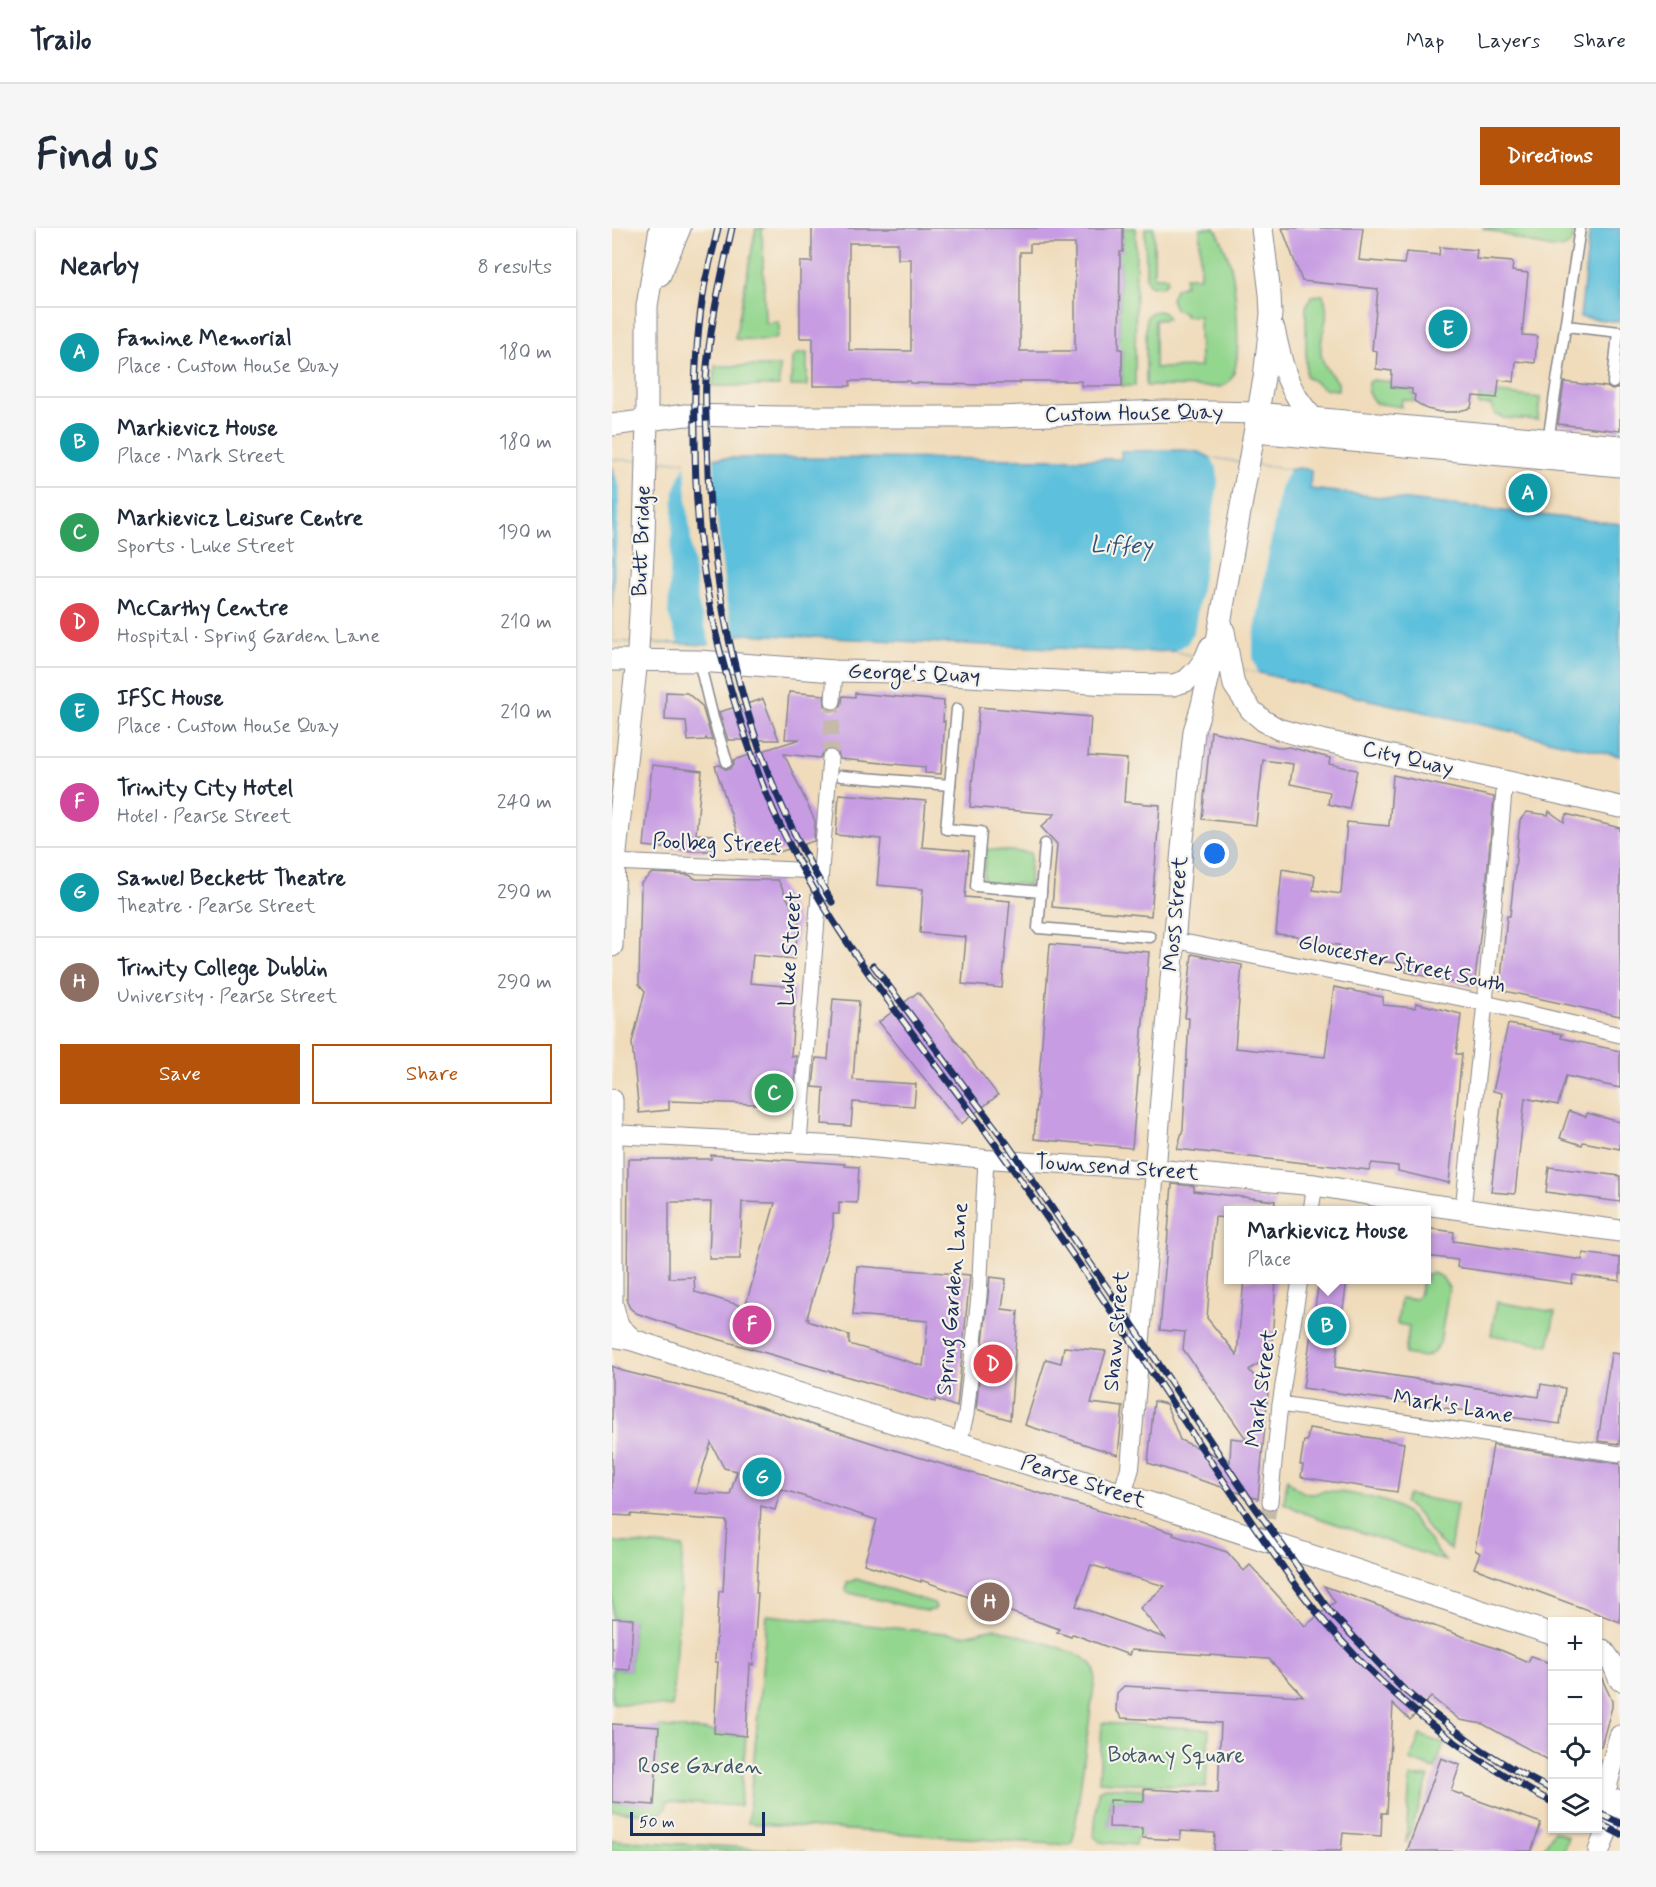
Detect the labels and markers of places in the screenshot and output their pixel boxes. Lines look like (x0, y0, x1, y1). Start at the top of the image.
pin: E (1428, 306, 1468, 352)
pin: A (1508, 470, 1548, 516)
pin: C (754, 1070, 794, 1116)
pin: F (732, 1302, 772, 1348)
pin: B (1308, 1304, 1346, 1348)
pin: D (974, 1342, 1012, 1386)
pin: G (742, 1454, 782, 1500)
pin: H (970, 1580, 1010, 1624)

